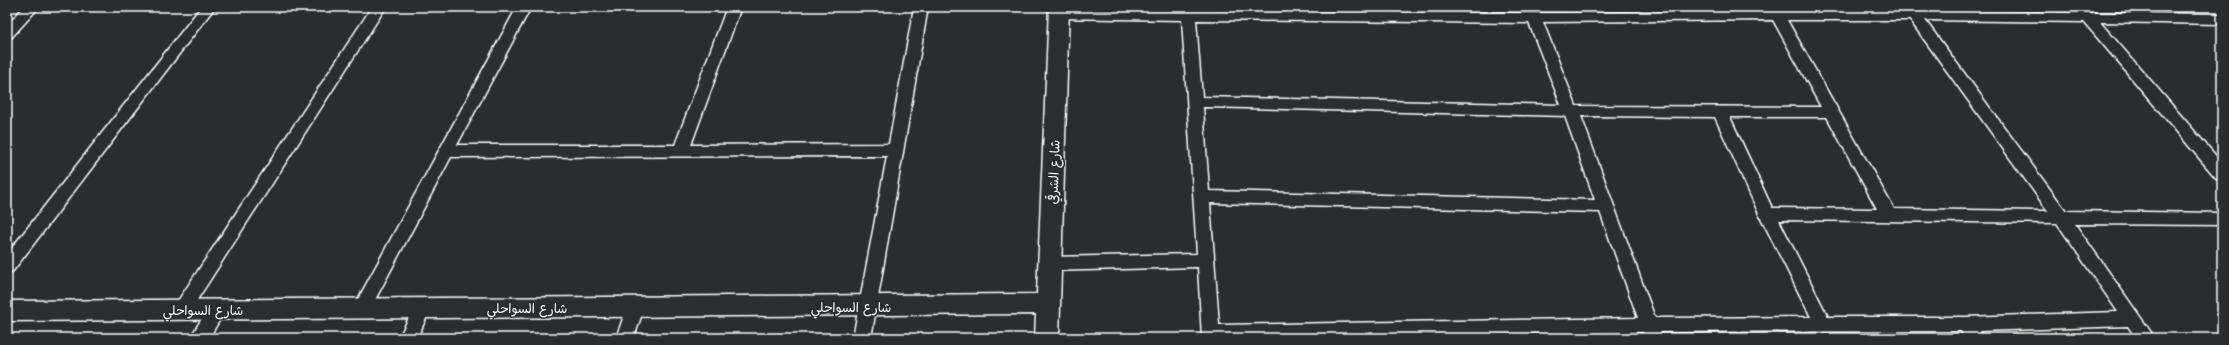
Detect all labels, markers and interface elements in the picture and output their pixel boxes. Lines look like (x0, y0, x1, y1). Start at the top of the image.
street label: شارع الشرقي (1043, 139, 1065, 205)
street label: شارع السواحلي (811, 298, 891, 319)
street label: شارع السواحلي (487, 299, 567, 320)
street label: شارع السواحلي (163, 301, 243, 322)

